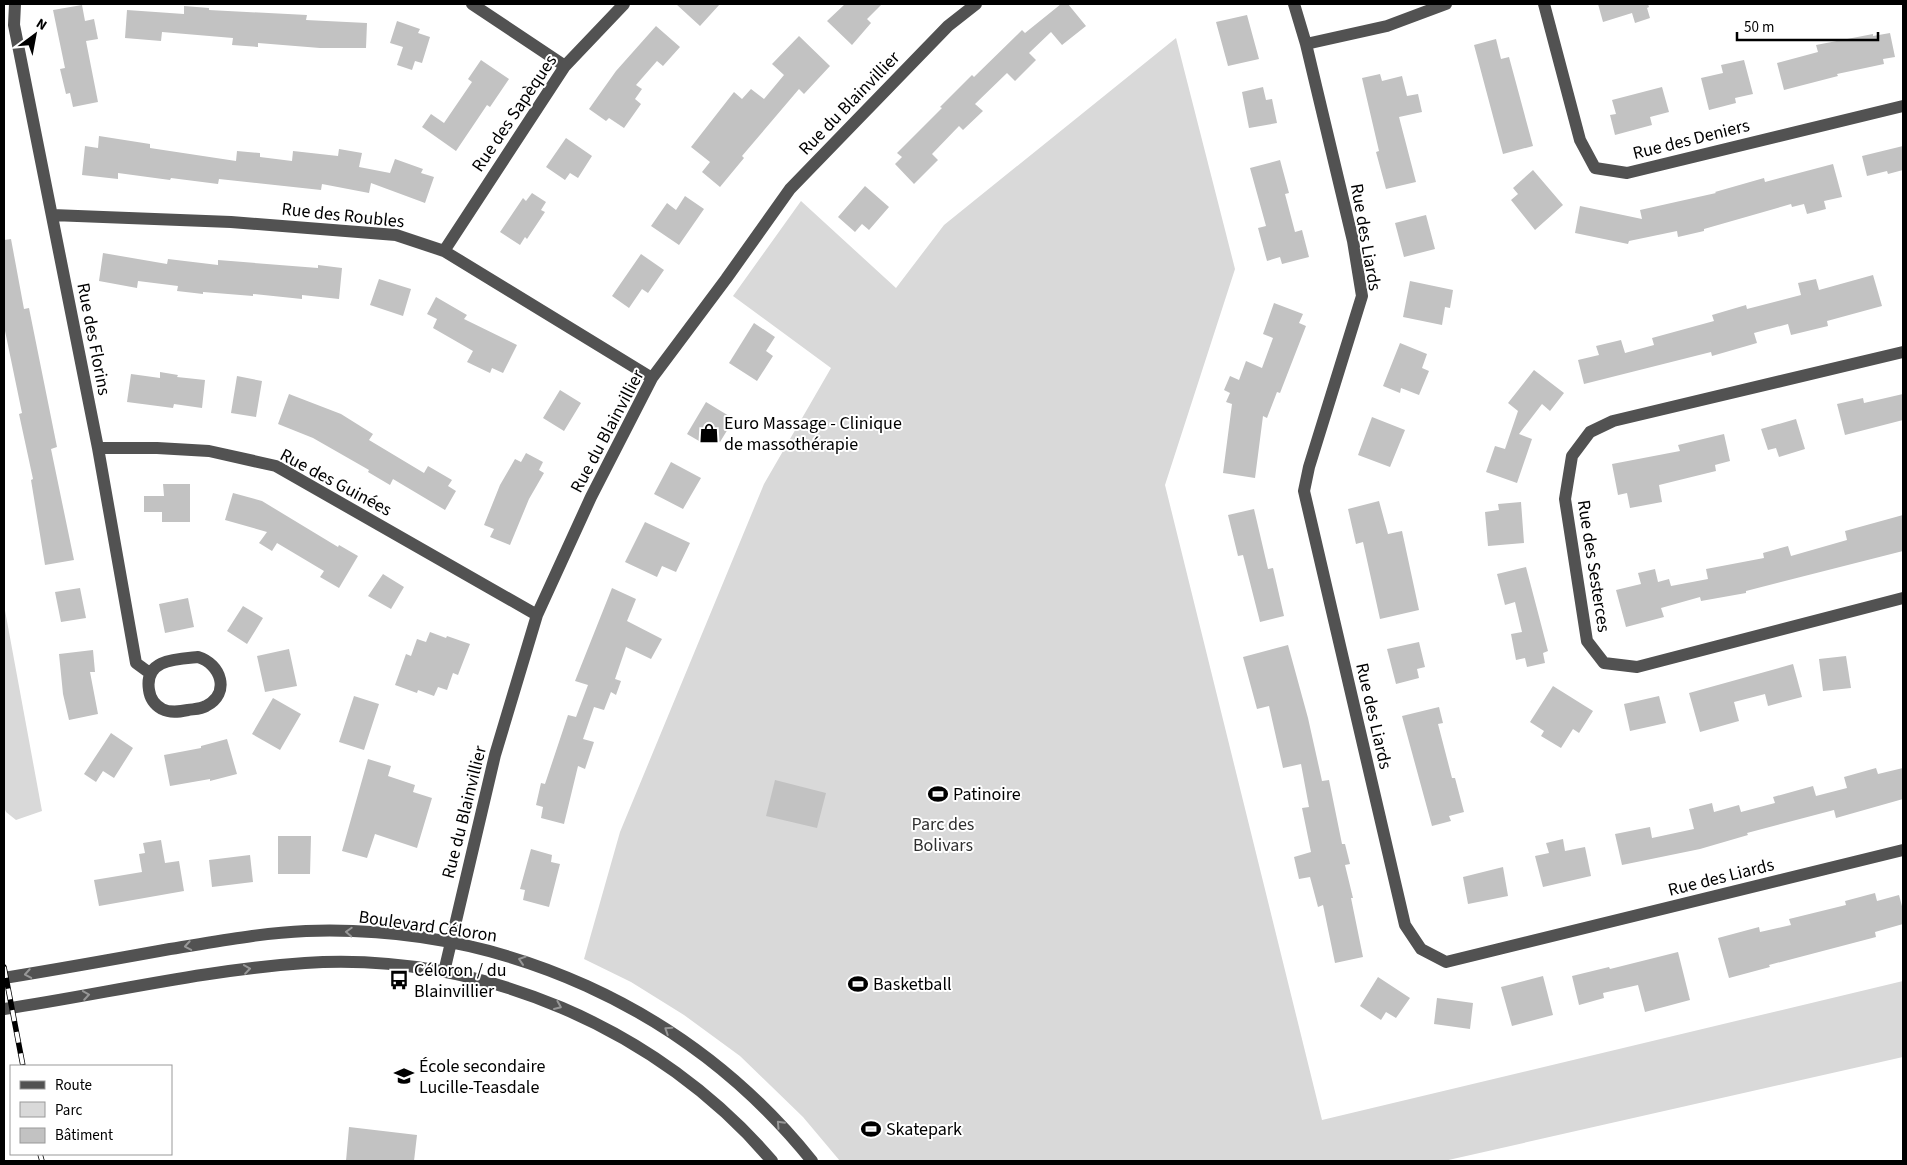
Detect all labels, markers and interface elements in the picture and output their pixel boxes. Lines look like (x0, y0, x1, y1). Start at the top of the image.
north arrow (10, 10, 60, 60)
scale bar (1737, 10, 1878, 42)
text: N (32, 14, 51, 36)
text: 50 m (1744, 17, 1774, 38)
street label: Rue du Blainvillier (793, 45, 906, 161)
street label: Rue des Sapèques (466, 50, 563, 177)
street label: Rue des Deniers (1630, 113, 1752, 166)
street label: Rue des Liards (1344, 182, 1387, 293)
street label: Rue des Roubles (280, 197, 406, 234)
street label: Rue des Florins (70, 281, 117, 397)
street label: Rue du Blainvillier (564, 365, 651, 497)
place label: Euro Massage - Clinique de massothérapie (724, 411, 902, 457)
shop icon: Euro Massage - Clinique de massothérapie (698, 422, 720, 444)
street label: Rue des Guinées (276, 442, 396, 522)
street label: Rue des Sesterces (1571, 498, 1616, 634)
street label: Rue des Liards (1349, 660, 1398, 772)
street label: Rue du Blainvillier (436, 742, 493, 881)
place label: Patinoire (953, 782, 1021, 807)
sports icon: Patinoire (927, 783, 949, 805)
park label: Parc des Bolivars (912, 812, 974, 858)
street label: Rue des Liards (1665, 852, 1777, 903)
street label: Boulevard Céloron (357, 904, 499, 949)
one-way arrow (345, 926, 353, 937)
one-way arrow (184, 941, 192, 951)
one-way arrow (518, 956, 526, 966)
place label: Céloron / du Blainvillier (414, 958, 507, 1004)
one-way arrow (243, 964, 251, 975)
one-way arrow (24, 968, 32, 978)
bus stop icon: Céloron / du Blainvillier (388, 969, 410, 991)
place label: Basketball (873, 972, 952, 997)
sports icon: Basketball (847, 973, 869, 995)
one-way arrow (83, 990, 91, 1001)
one-way arrow (553, 1000, 562, 1011)
one-way arrow (664, 1027, 673, 1036)
place label: École secondaire Lucille-Teasdale (419, 1054, 545, 1100)
legend (10, 1065, 172, 1155)
school or university icon: École secondaire Lucille-Teasdale (393, 1065, 415, 1087)
text: Route (55, 1075, 92, 1096)
text: Parc (55, 1100, 82, 1121)
place label: Skatepark (886, 1117, 962, 1142)
sports icon: Skatepark (860, 1118, 882, 1140)
one-way arrow (777, 1121, 786, 1130)
text: Bâtiment (55, 1125, 113, 1146)

